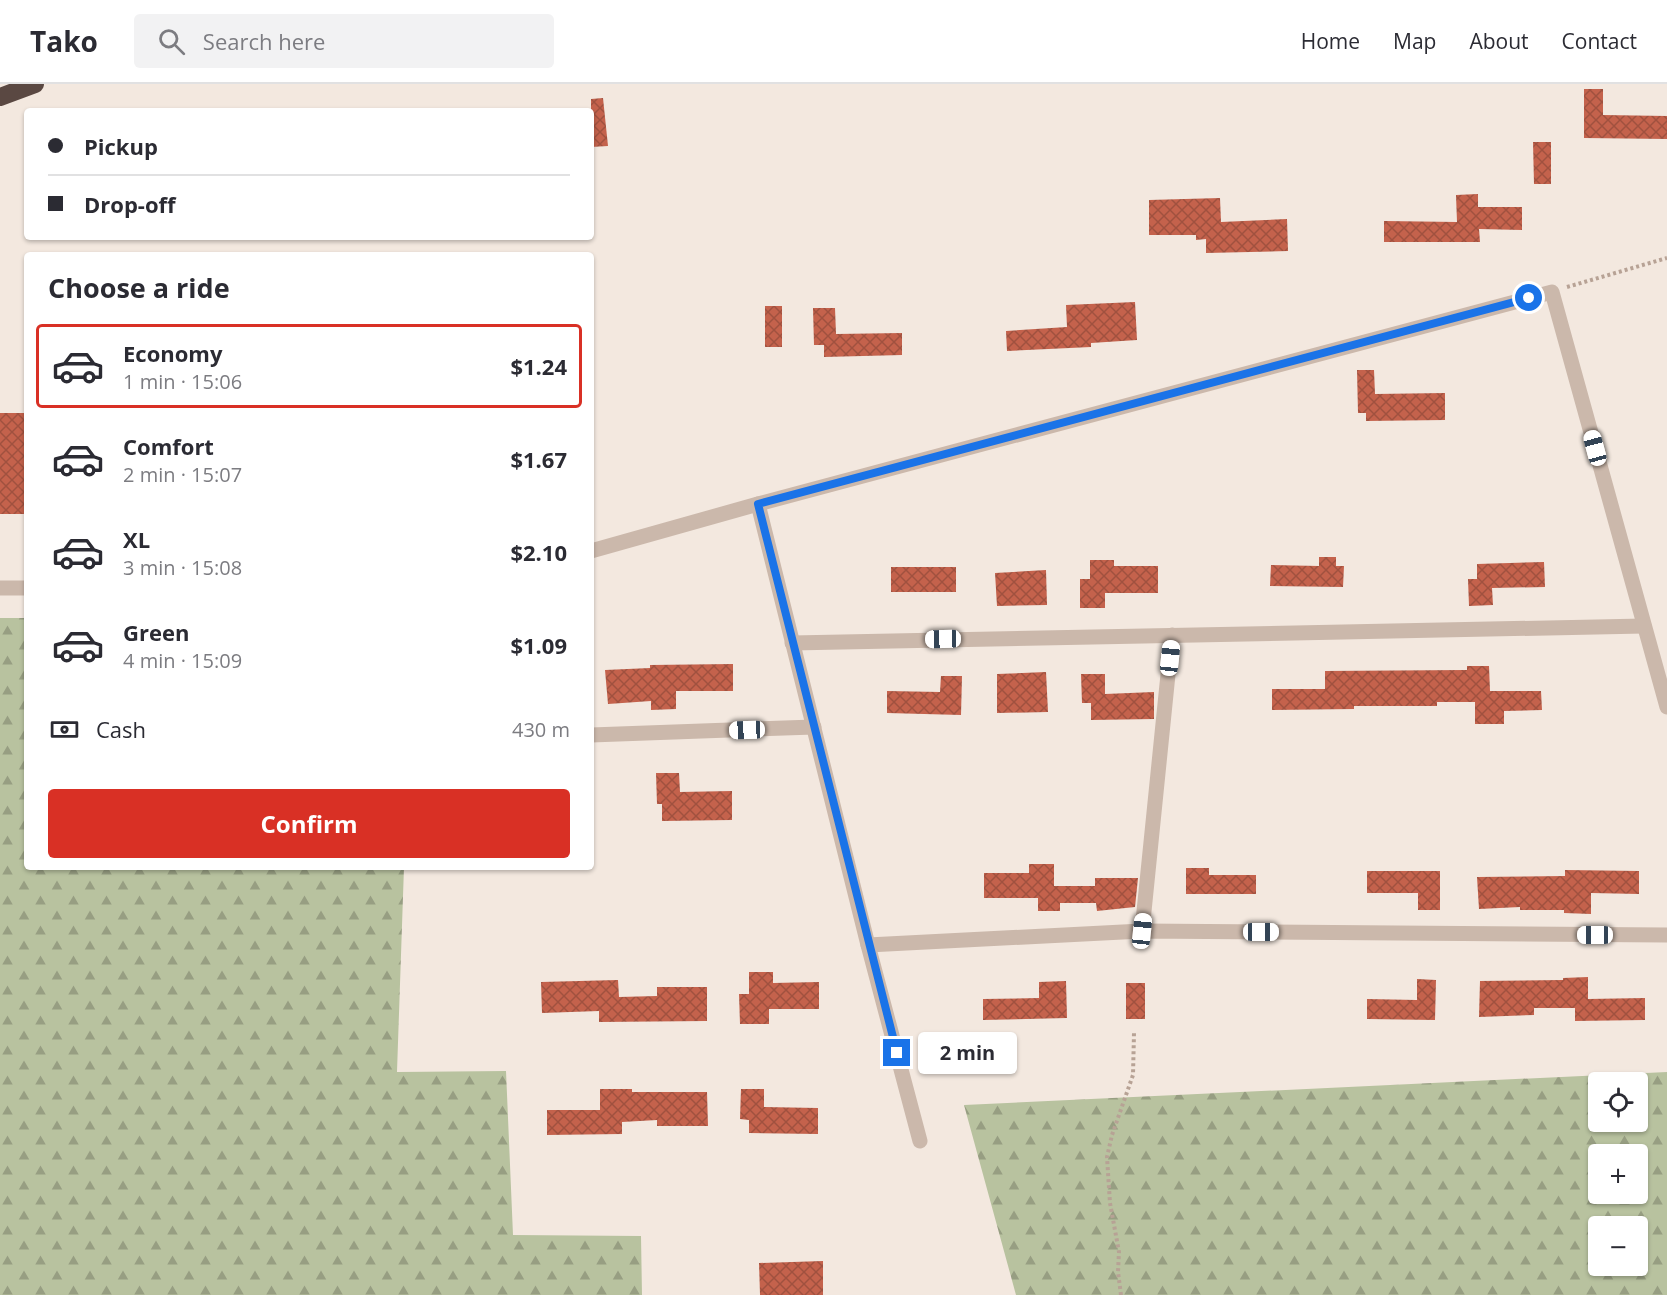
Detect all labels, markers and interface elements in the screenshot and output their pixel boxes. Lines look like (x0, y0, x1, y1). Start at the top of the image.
search box (134, 14, 554, 68)
text: Tako (30, 22, 98, 60)
icon: search (155, 25, 188, 58)
text: Search here (203, 26, 325, 56)
text: Home (1301, 27, 1360, 55)
text: Map (1393, 27, 1436, 55)
text: About (1469, 27, 1529, 55)
text: Contact (1562, 27, 1637, 55)
text: Pickup (84, 131, 158, 161)
text: Drop-off (84, 189, 176, 219)
text: Choose a ride (48, 269, 230, 306)
route start (1515, 284, 1542, 311)
text: Economy (123, 338, 222, 368)
icon: car (51, 339, 105, 393)
text: $1.24 (510, 351, 567, 381)
text: 1 min · 15:06 (123, 368, 242, 395)
car (1582, 428, 1608, 468)
text: Comfort (123, 431, 214, 461)
icon: car (51, 432, 105, 486)
text: $1.67 (510, 444, 567, 474)
text: 2 min · 15:07 (123, 461, 242, 488)
text: XL (123, 524, 150, 554)
icon: car (51, 525, 105, 579)
text: $2.10 (510, 537, 567, 567)
text: 3 min · 15:08 (123, 554, 242, 581)
text: Green (123, 617, 189, 647)
icon: car (51, 618, 105, 672)
text: $1.09 (510, 630, 567, 660)
car (925, 630, 961, 648)
car (1159, 639, 1181, 677)
text: 4 min · 15:09 (123, 647, 242, 674)
icon: cash (48, 713, 81, 746)
text: Cash (96, 714, 146, 744)
text: 430 m (512, 716, 570, 743)
car (729, 720, 765, 740)
button: Confirm (48, 789, 570, 858)
car (1131, 912, 1153, 950)
car (1243, 923, 1279, 941)
car (1577, 926, 1613, 944)
callout: 2 min (918, 1032, 1017, 1074)
route end (883, 1039, 910, 1066)
text: 2 min (940, 1039, 995, 1066)
map controls (1588, 1072, 1648, 1276)
button: locate (1588, 1072, 1648, 1132)
button: + (1588, 1144, 1648, 1204)
button: − (1588, 1216, 1648, 1276)

